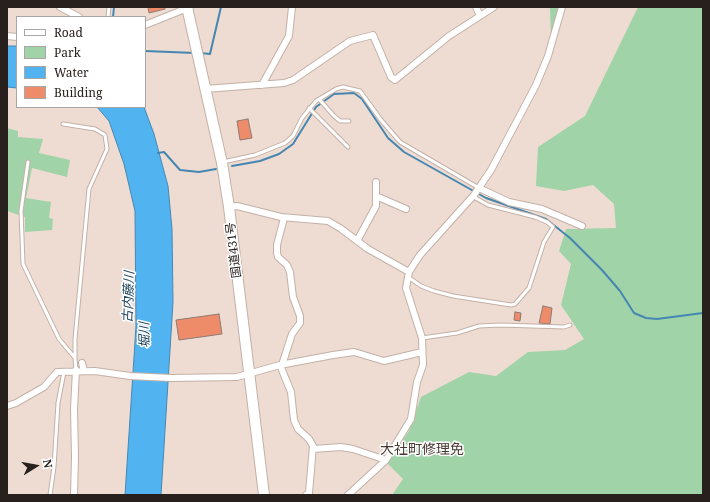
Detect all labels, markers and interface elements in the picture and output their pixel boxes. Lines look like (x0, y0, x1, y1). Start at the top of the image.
legend (16, 16, 146, 108)
text: Road (54, 24, 83, 41)
text: Park (54, 44, 81, 61)
text: Water (54, 64, 89, 81)
text: Building (54, 84, 102, 101)
street label: 国道431号 (223, 221, 245, 279)
water label: 古内藤川 (120, 271, 138, 323)
water label: 堀川 (137, 322, 153, 348)
district label: 大社町修理免 (380, 442, 464, 458)
north arrow (16, 446, 56, 486)
text: N (40, 458, 56, 469)

